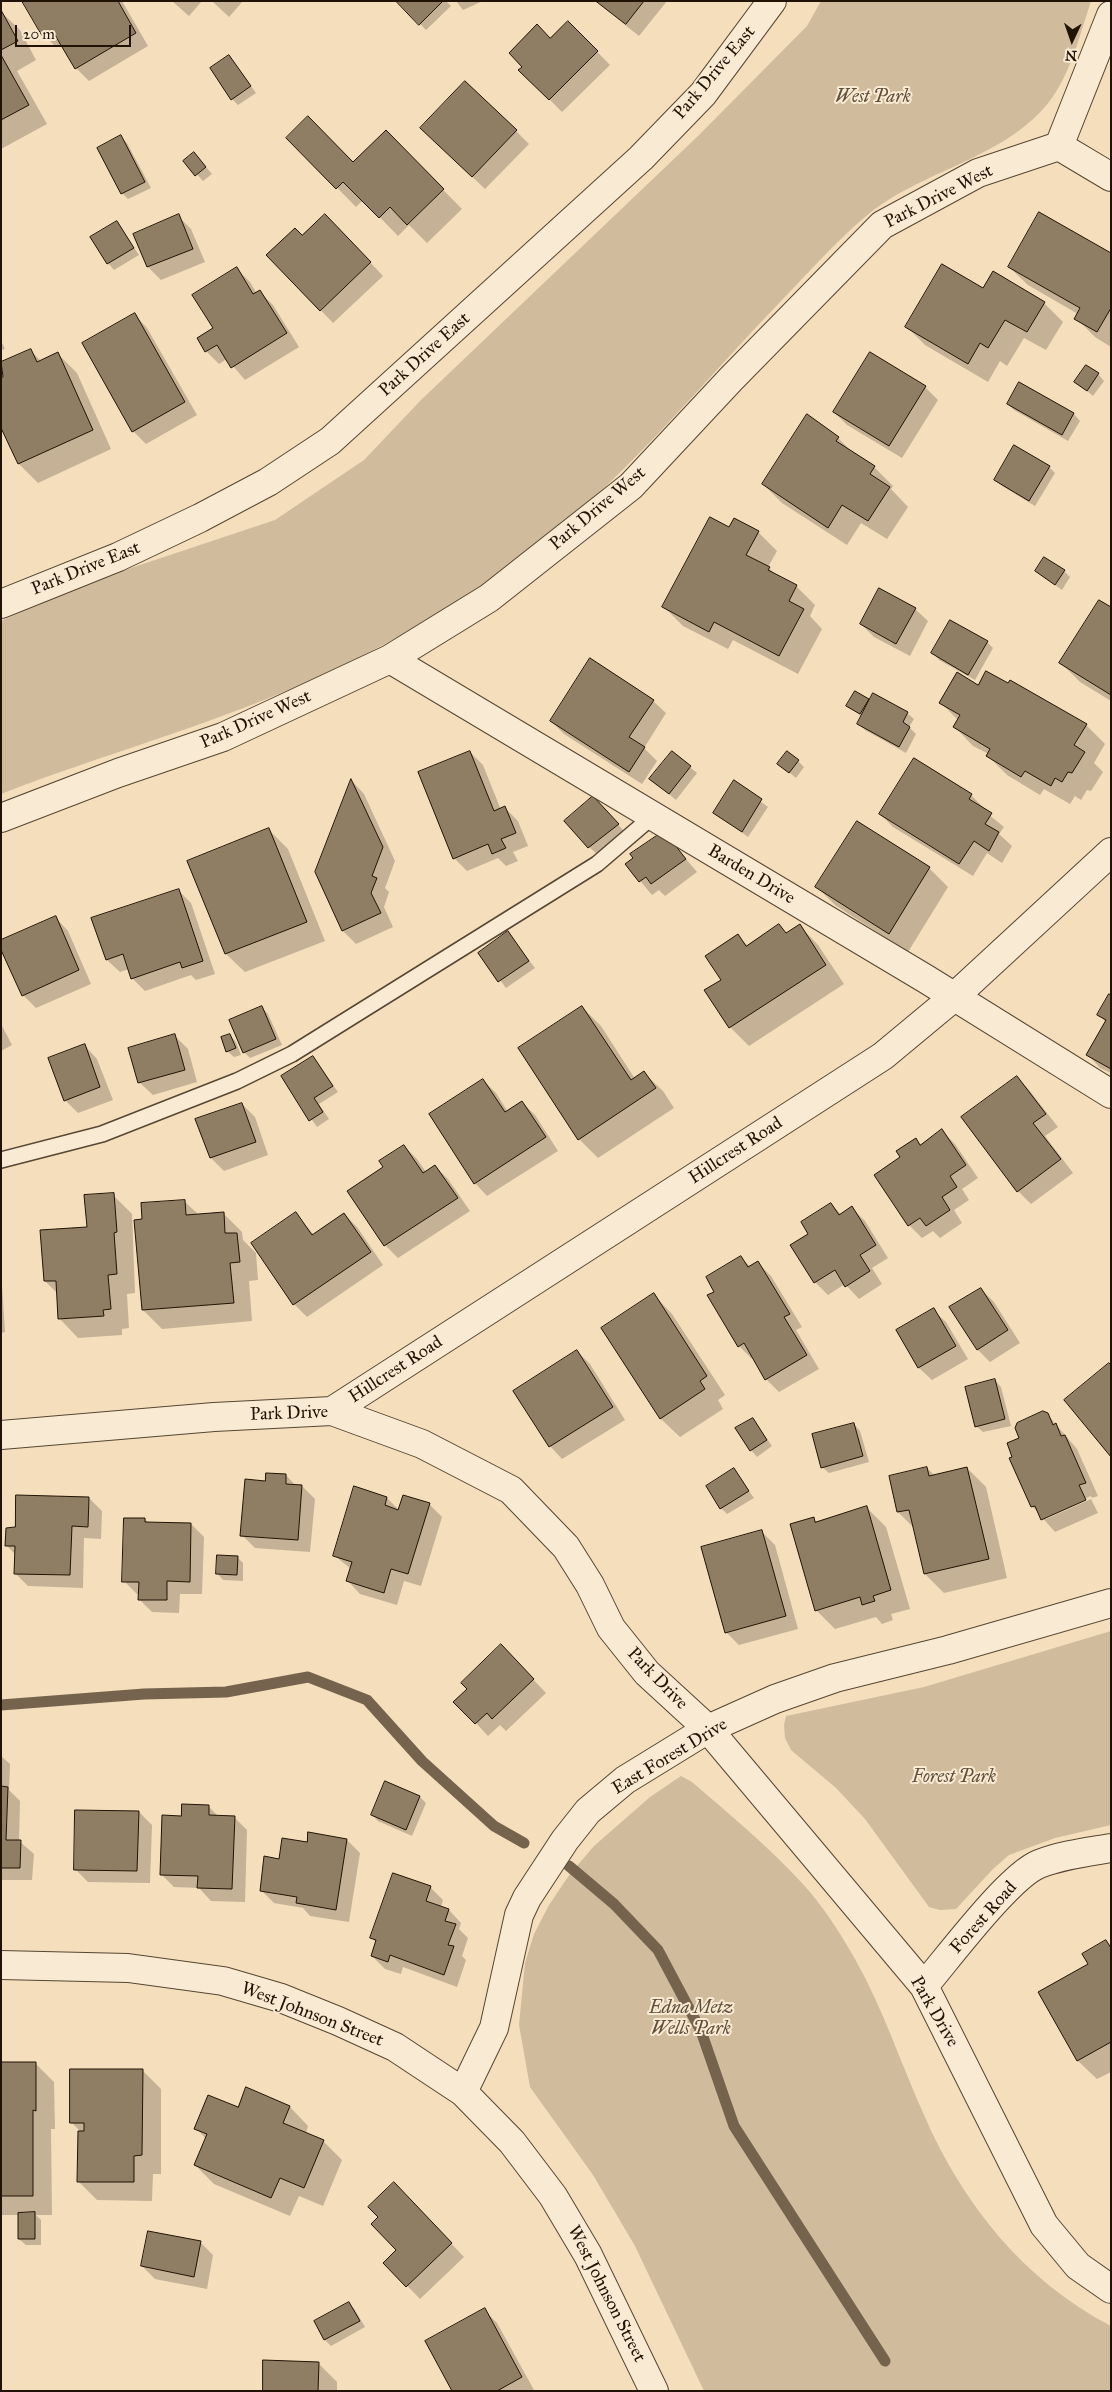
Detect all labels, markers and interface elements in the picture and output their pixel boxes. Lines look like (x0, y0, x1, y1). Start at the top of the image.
scale bar (18, 15, 134, 47)
north arrow (1047, 15, 1097, 65)
street label: Park Drive East (670, 22, 760, 124)
text: 20 m (23, 25, 55, 43)
text: N (1065, 47, 1078, 64)
park label: West Park (835, 87, 911, 109)
street label: Park Drive West (881, 160, 997, 234)
street label: Park Drive East (375, 308, 475, 402)
street label: Park Drive West (546, 463, 650, 555)
street label: Park Drive East (28, 537, 144, 601)
street label: Park Drive West (197, 686, 315, 754)
street label: Barden Drive (703, 841, 799, 909)
street label: Hillcrest Road (685, 1113, 787, 1189)
street label: Hillcrest Road (345, 1332, 447, 1408)
street label: Park Drive (250, 1402, 328, 1426)
street label: Park Drive (622, 1643, 692, 1715)
street label: East Forest Drive (609, 1714, 731, 1800)
park label: Forest Park (912, 1767, 996, 1789)
street label: Forest Road (946, 1877, 1022, 1959)
street label: Park Drive (905, 1973, 963, 2051)
street label: West Johnson Street (238, 1978, 386, 2052)
park label: Edna Metz Wells Park (649, 1998, 733, 2040)
street label: West Johnson Street (562, 2222, 650, 2366)

